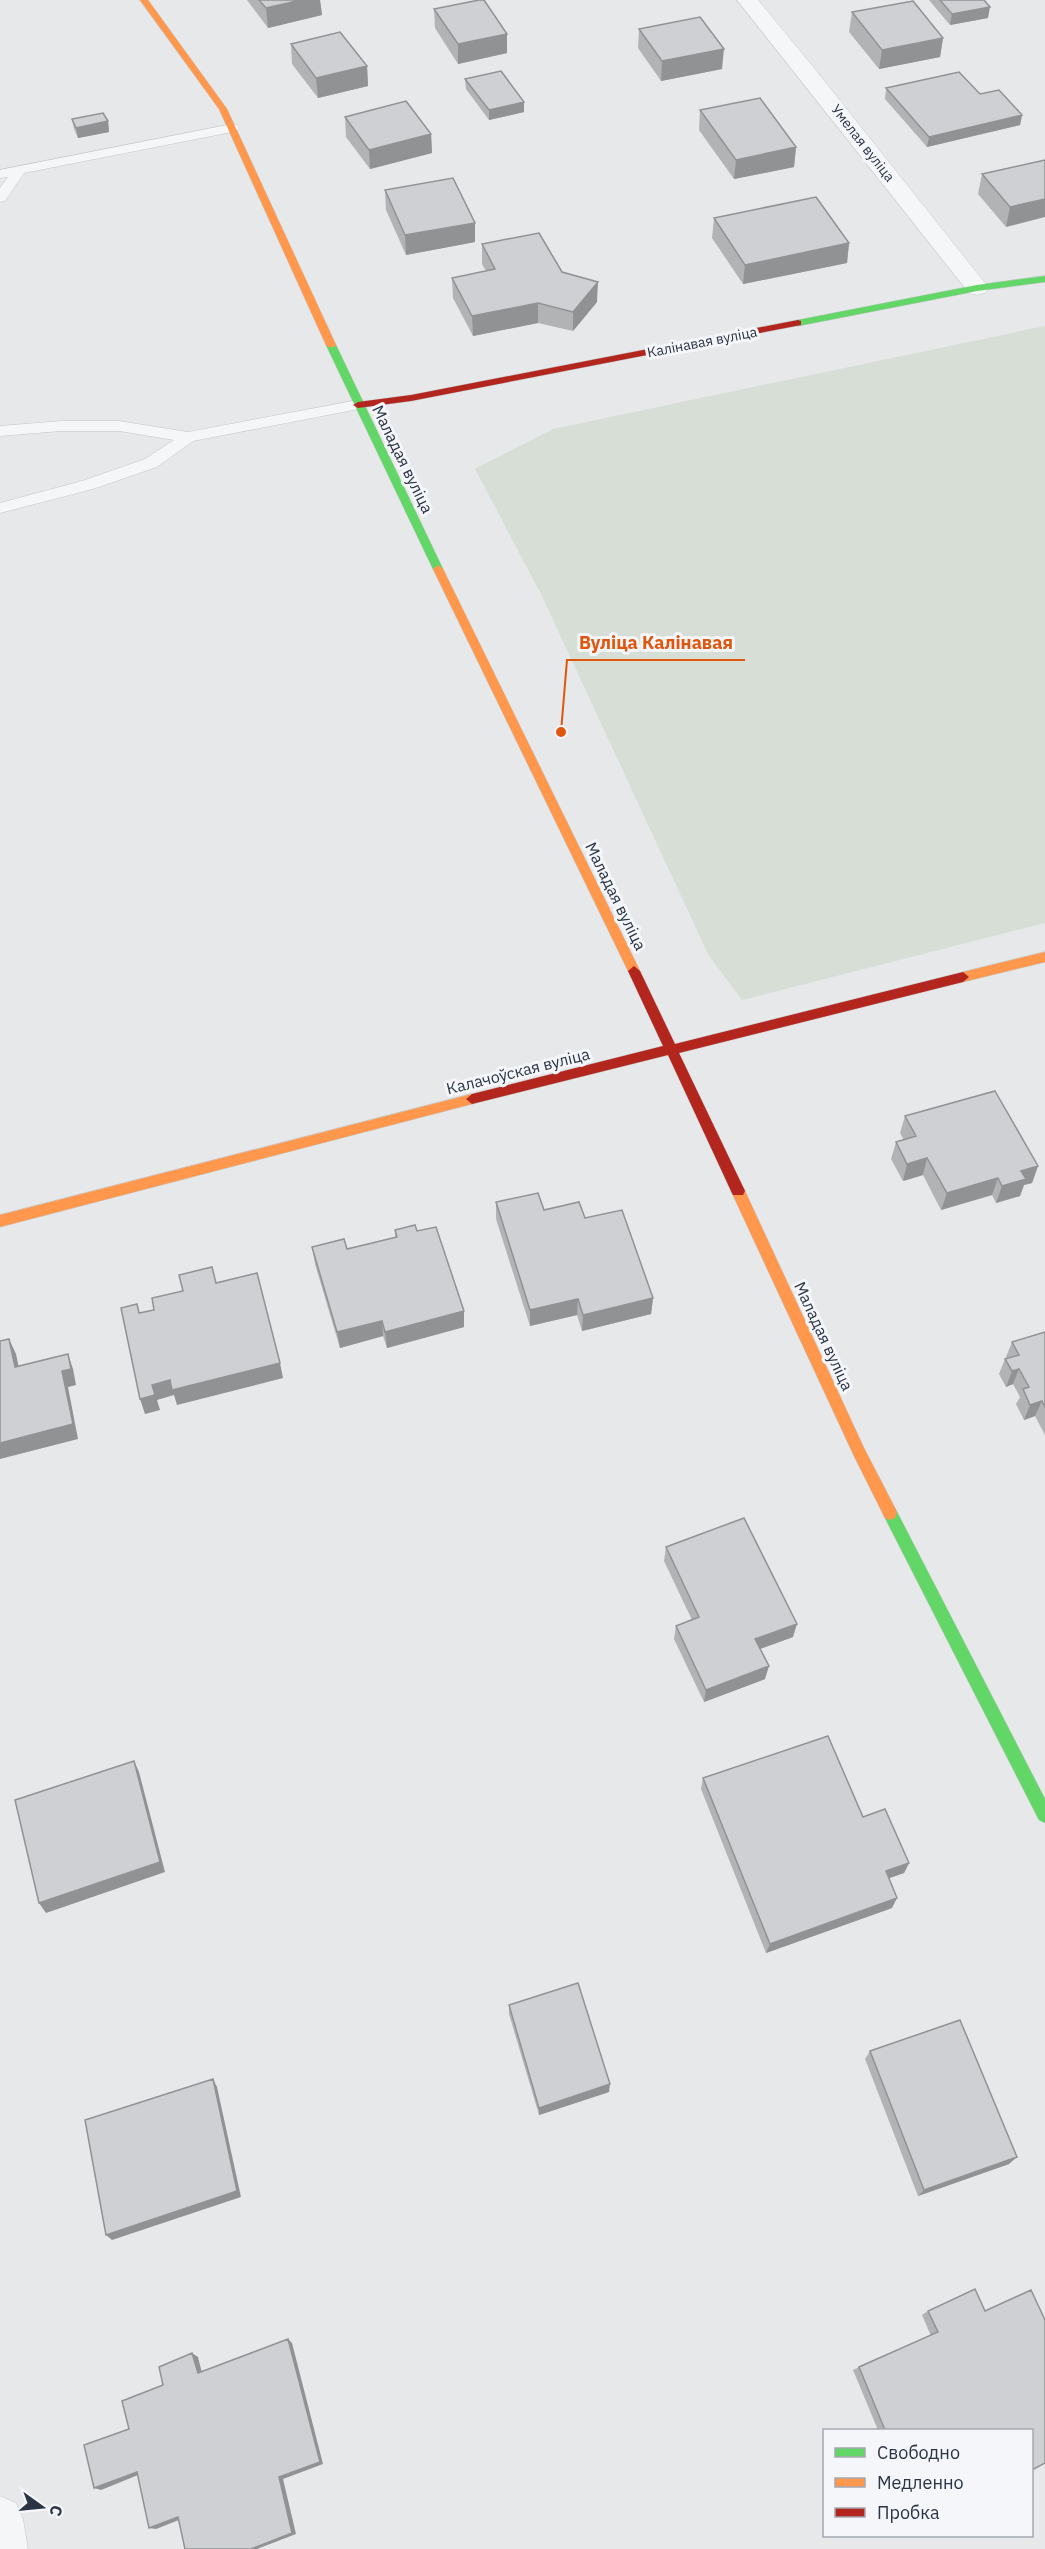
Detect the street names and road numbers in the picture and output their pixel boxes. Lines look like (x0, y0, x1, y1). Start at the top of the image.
street label: Умелая вуліца (827, 101, 899, 186)
street label: Калінавая вуліца (645, 322, 759, 361)
street label: Маладая вуліца (368, 402, 438, 517)
street label: Маладая вуліца (581, 839, 651, 954)
street label: Калачоўская вуліца (444, 1043, 592, 1099)
street label: Маладая вуліца (790, 1278, 858, 1394)

